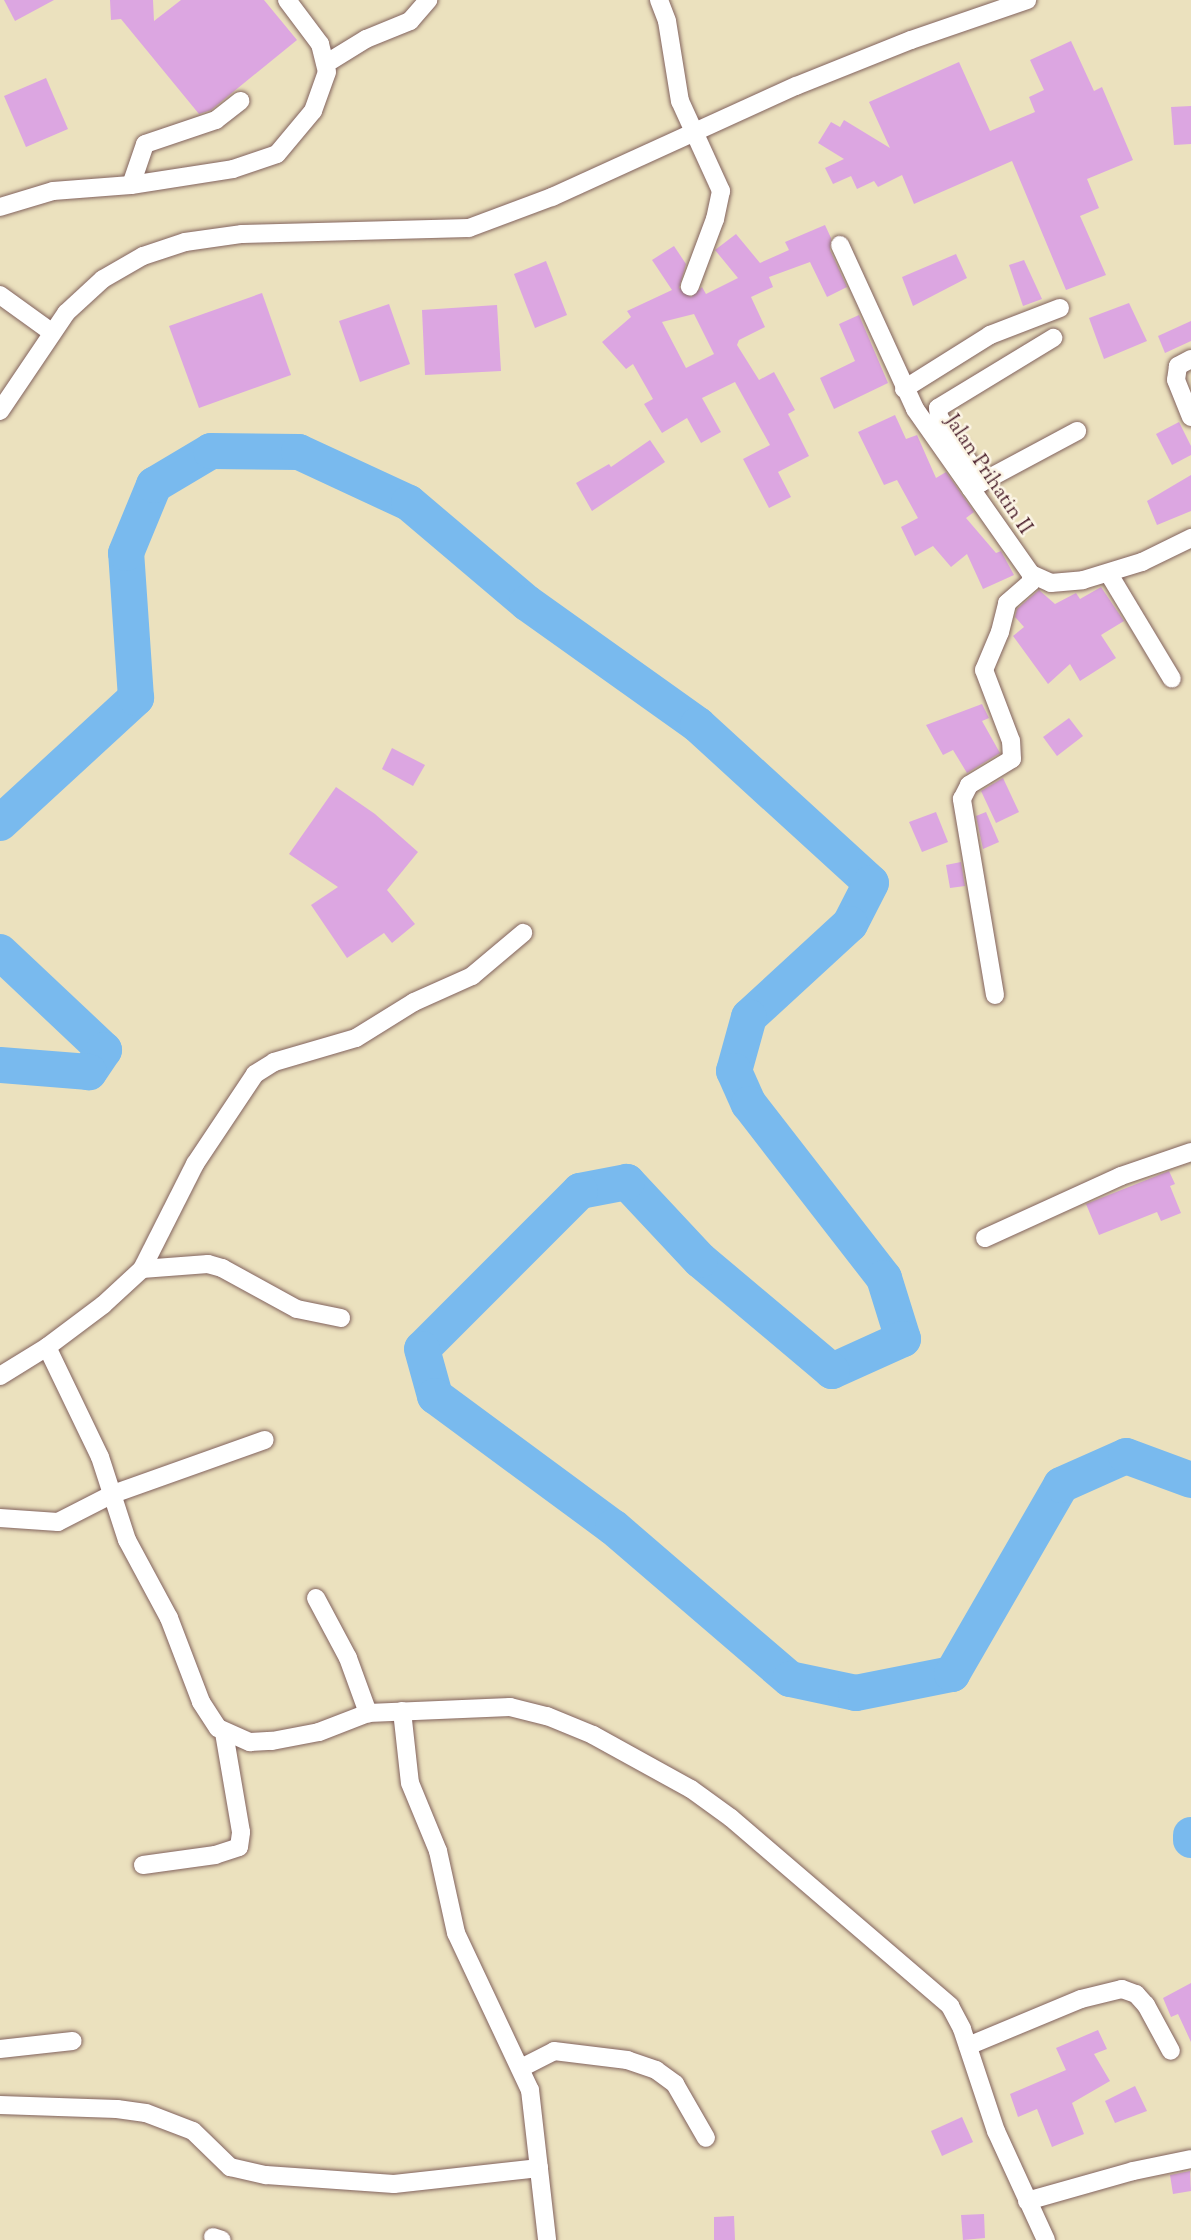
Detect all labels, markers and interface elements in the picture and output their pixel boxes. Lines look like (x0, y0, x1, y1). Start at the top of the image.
street label: Jalan Prihatin II (939, 410, 1037, 540)

